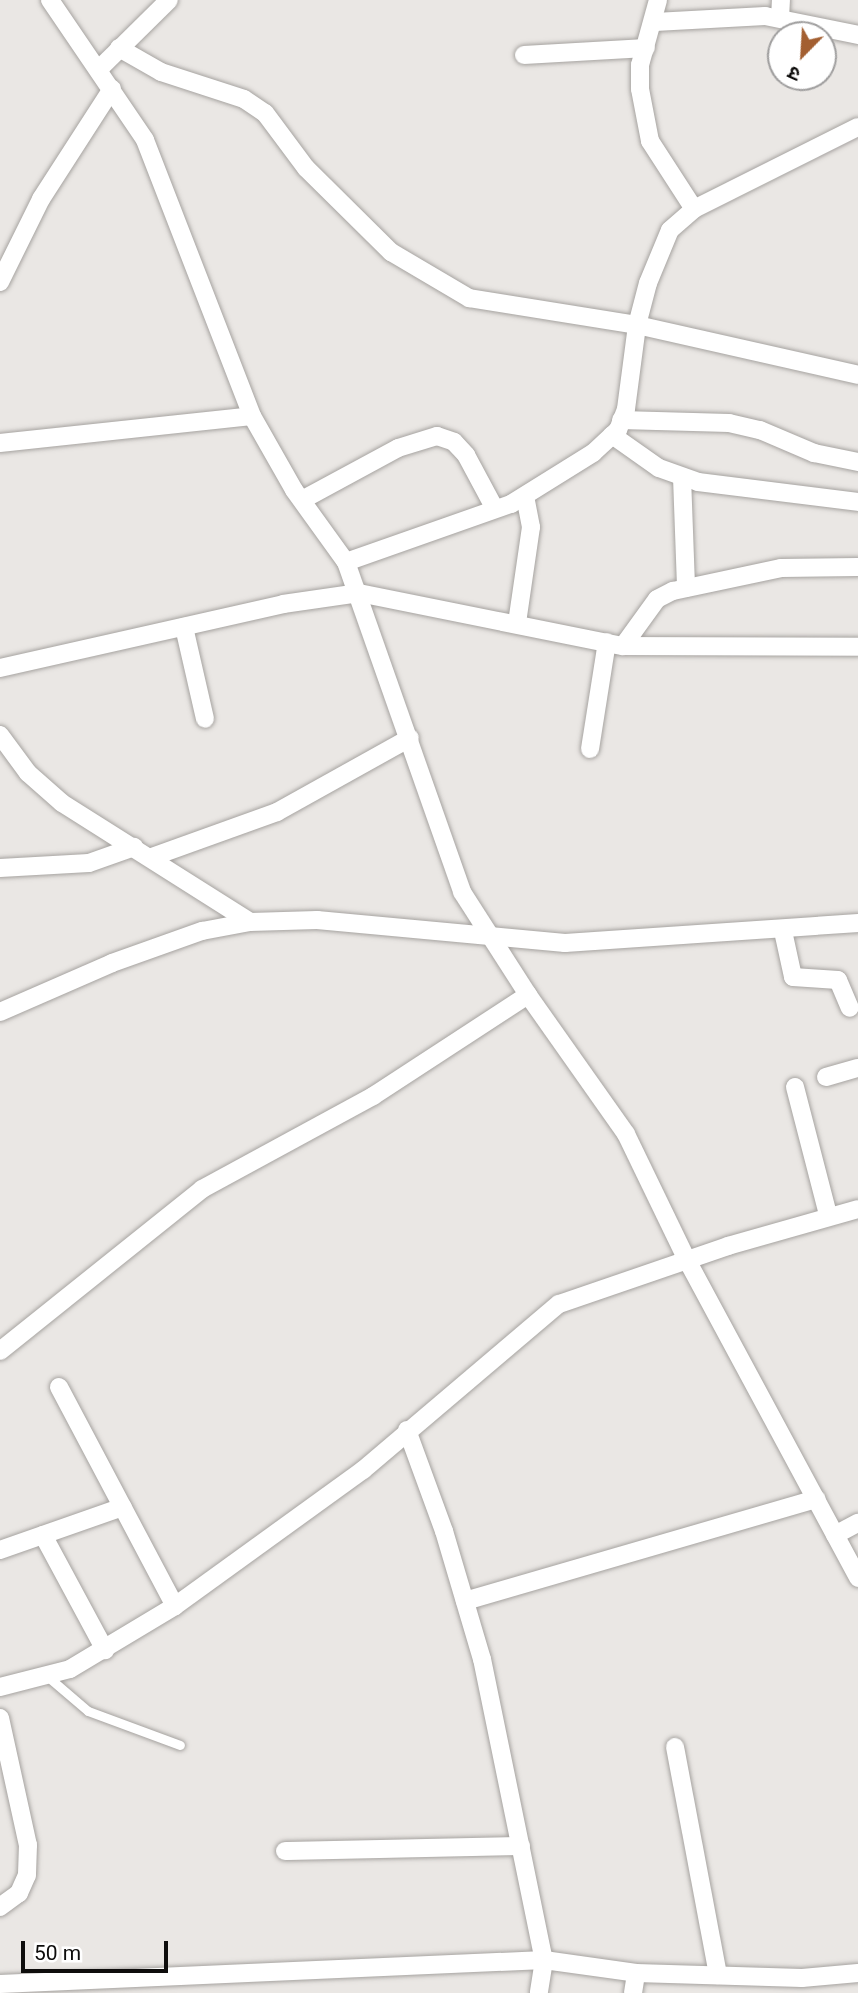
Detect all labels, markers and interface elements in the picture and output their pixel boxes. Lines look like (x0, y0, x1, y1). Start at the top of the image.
north arrow (767, 21, 837, 91)
text: उ (784, 61, 804, 87)
scale bar (24, 1926, 172, 1970)
text: 50 m (34, 1941, 81, 1965)

